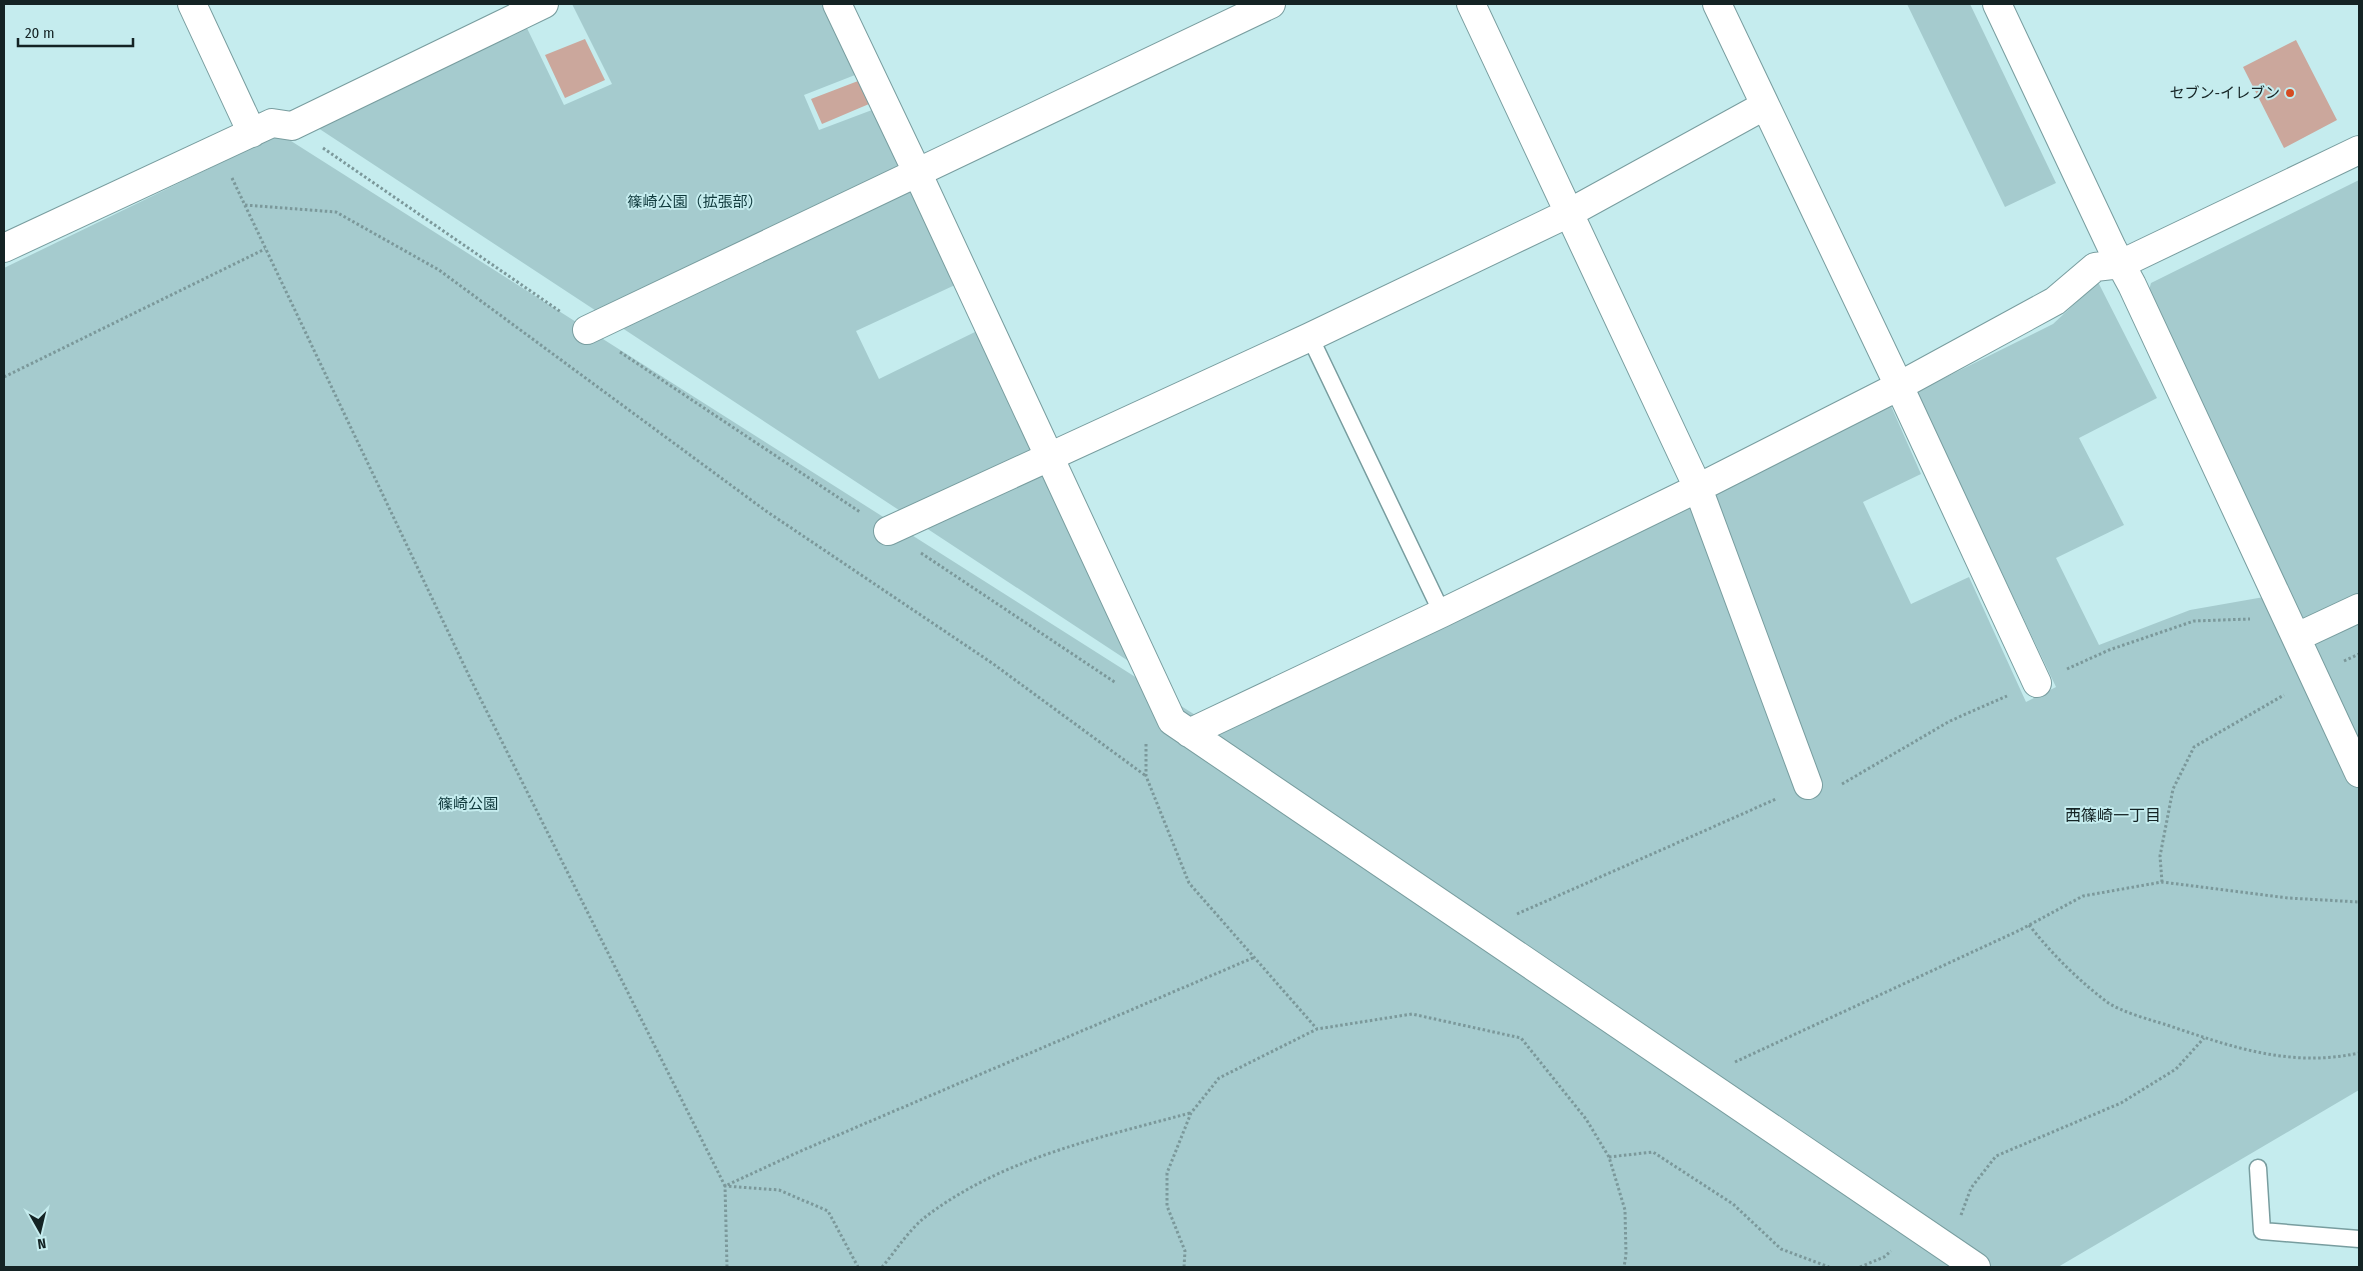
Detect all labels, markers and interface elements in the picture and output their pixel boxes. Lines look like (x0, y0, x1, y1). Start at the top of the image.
scale bar (18, 15, 132, 47)
text: 20 m (25, 24, 55, 42)
place label: セブン-イレブン (2169, 84, 2280, 102)
marker: セブン-イレブン (2284, 87, 2296, 99)
park label: 篠崎公園（拡張部） (627, 193, 763, 211)
park label: 篠崎公園 (438, 795, 498, 813)
district label: 西篠崎一丁目 (2065, 806, 2161, 825)
north arrow (15, 1206, 65, 1256)
text: N (36, 1234, 47, 1252)

